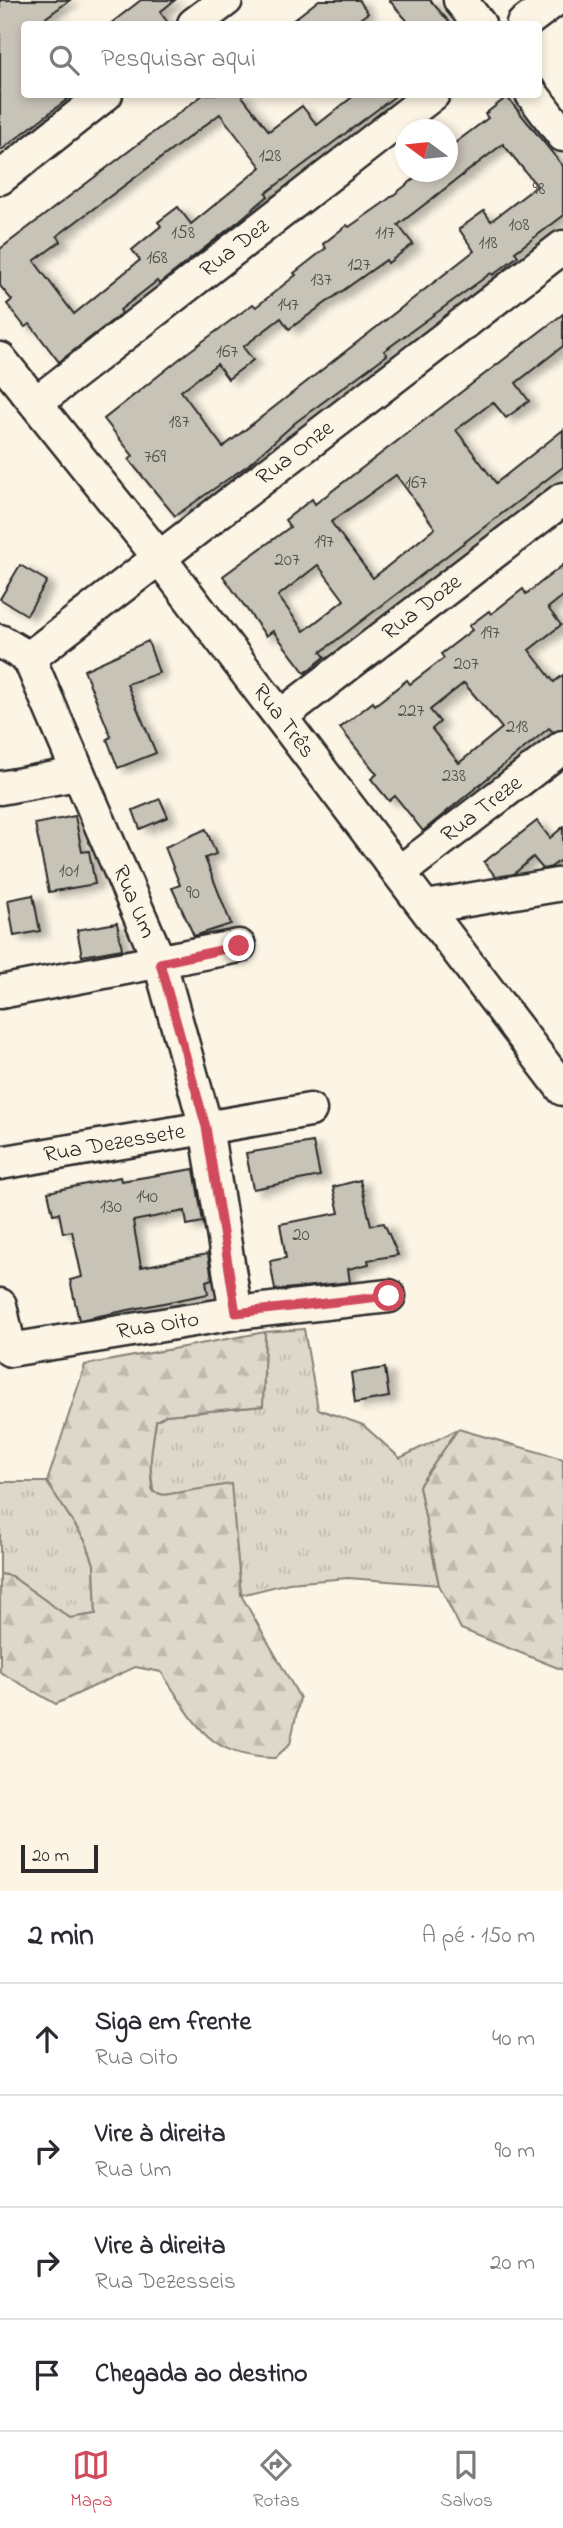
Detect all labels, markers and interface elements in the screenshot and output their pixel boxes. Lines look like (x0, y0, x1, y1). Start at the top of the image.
search box (21, 21, 542, 98)
icon: search (45, 41, 83, 79)
text: Pesquisar aqui (101, 41, 256, 79)
north arrow (395, 119, 458, 182)
house number: 128 (259, 143, 281, 170)
house number: 98 (533, 176, 545, 203)
street label: Rua Dez (193, 210, 277, 286)
house number: 108 (508, 212, 530, 239)
house number: 158 (171, 220, 195, 247)
house number: 117 (375, 220, 395, 247)
house number: 118 (478, 230, 498, 257)
house number: 168 (146, 245, 168, 272)
house number: 127 (347, 252, 371, 279)
house number: 137 (310, 267, 332, 294)
house number: 147 (277, 292, 299, 319)
house number: 167 (216, 339, 238, 366)
house number: 187 (169, 409, 190, 436)
street label: Rua Onze (249, 412, 342, 494)
house number: 769 (144, 444, 166, 471)
house number: 167 (405, 470, 427, 497)
house number: 197 (314, 529, 334, 556)
house number: 207 (274, 547, 300, 574)
street label: Rua Doze (375, 566, 469, 649)
house number: 197 (480, 620, 500, 647)
house number: 207 (453, 651, 479, 678)
street label: Rua Três (244, 677, 323, 766)
house number: 227 (398, 698, 425, 725)
house number: 218 (506, 714, 528, 741)
house number: 238 (442, 763, 466, 790)
street label: Rua Treze (434, 767, 530, 851)
house number: 101 (59, 858, 79, 885)
street label: Rua Um (103, 860, 164, 943)
house number: 90 (186, 880, 200, 907)
route end (223, 930, 254, 961)
street label: Rua Dezessete (41, 1115, 188, 1172)
house number: 140 (136, 1184, 158, 1211)
house number: 130 (100, 1194, 122, 1221)
house number: 20 (292, 1222, 310, 1249)
route start (373, 1280, 404, 1311)
street label: Rua Oito (114, 1303, 202, 1349)
scale bar (21, 1842, 98, 1874)
text: 20 m (32, 1843, 69, 1870)
text: 2 min (28, 1915, 94, 1959)
text: A pé · 150 m (422, 1920, 535, 1953)
text: Siga em frente (95, 2004, 251, 2042)
icon: ahead (28, 2020, 66, 2058)
text: 40 m (492, 2023, 535, 2056)
text: Rua Oito (95, 2042, 178, 2075)
text: Vire à direita (95, 2116, 226, 2154)
icon: right (28, 2132, 66, 2170)
text: 90 m (495, 2135, 535, 2168)
text: Rua Um (95, 2154, 171, 2187)
text: Vire à direita (95, 2228, 226, 2266)
icon: right (28, 2244, 66, 2282)
text: 20 m (490, 2247, 535, 2280)
text: Rua Dezesseis (95, 2266, 236, 2299)
icon: arrive (28, 2356, 66, 2394)
text: Chegada ao destino (95, 2356, 307, 2394)
tab: Mapa (70, 2446, 113, 2515)
tab: Rotas (253, 2446, 300, 2515)
tab: Salvos (440, 2446, 493, 2515)

